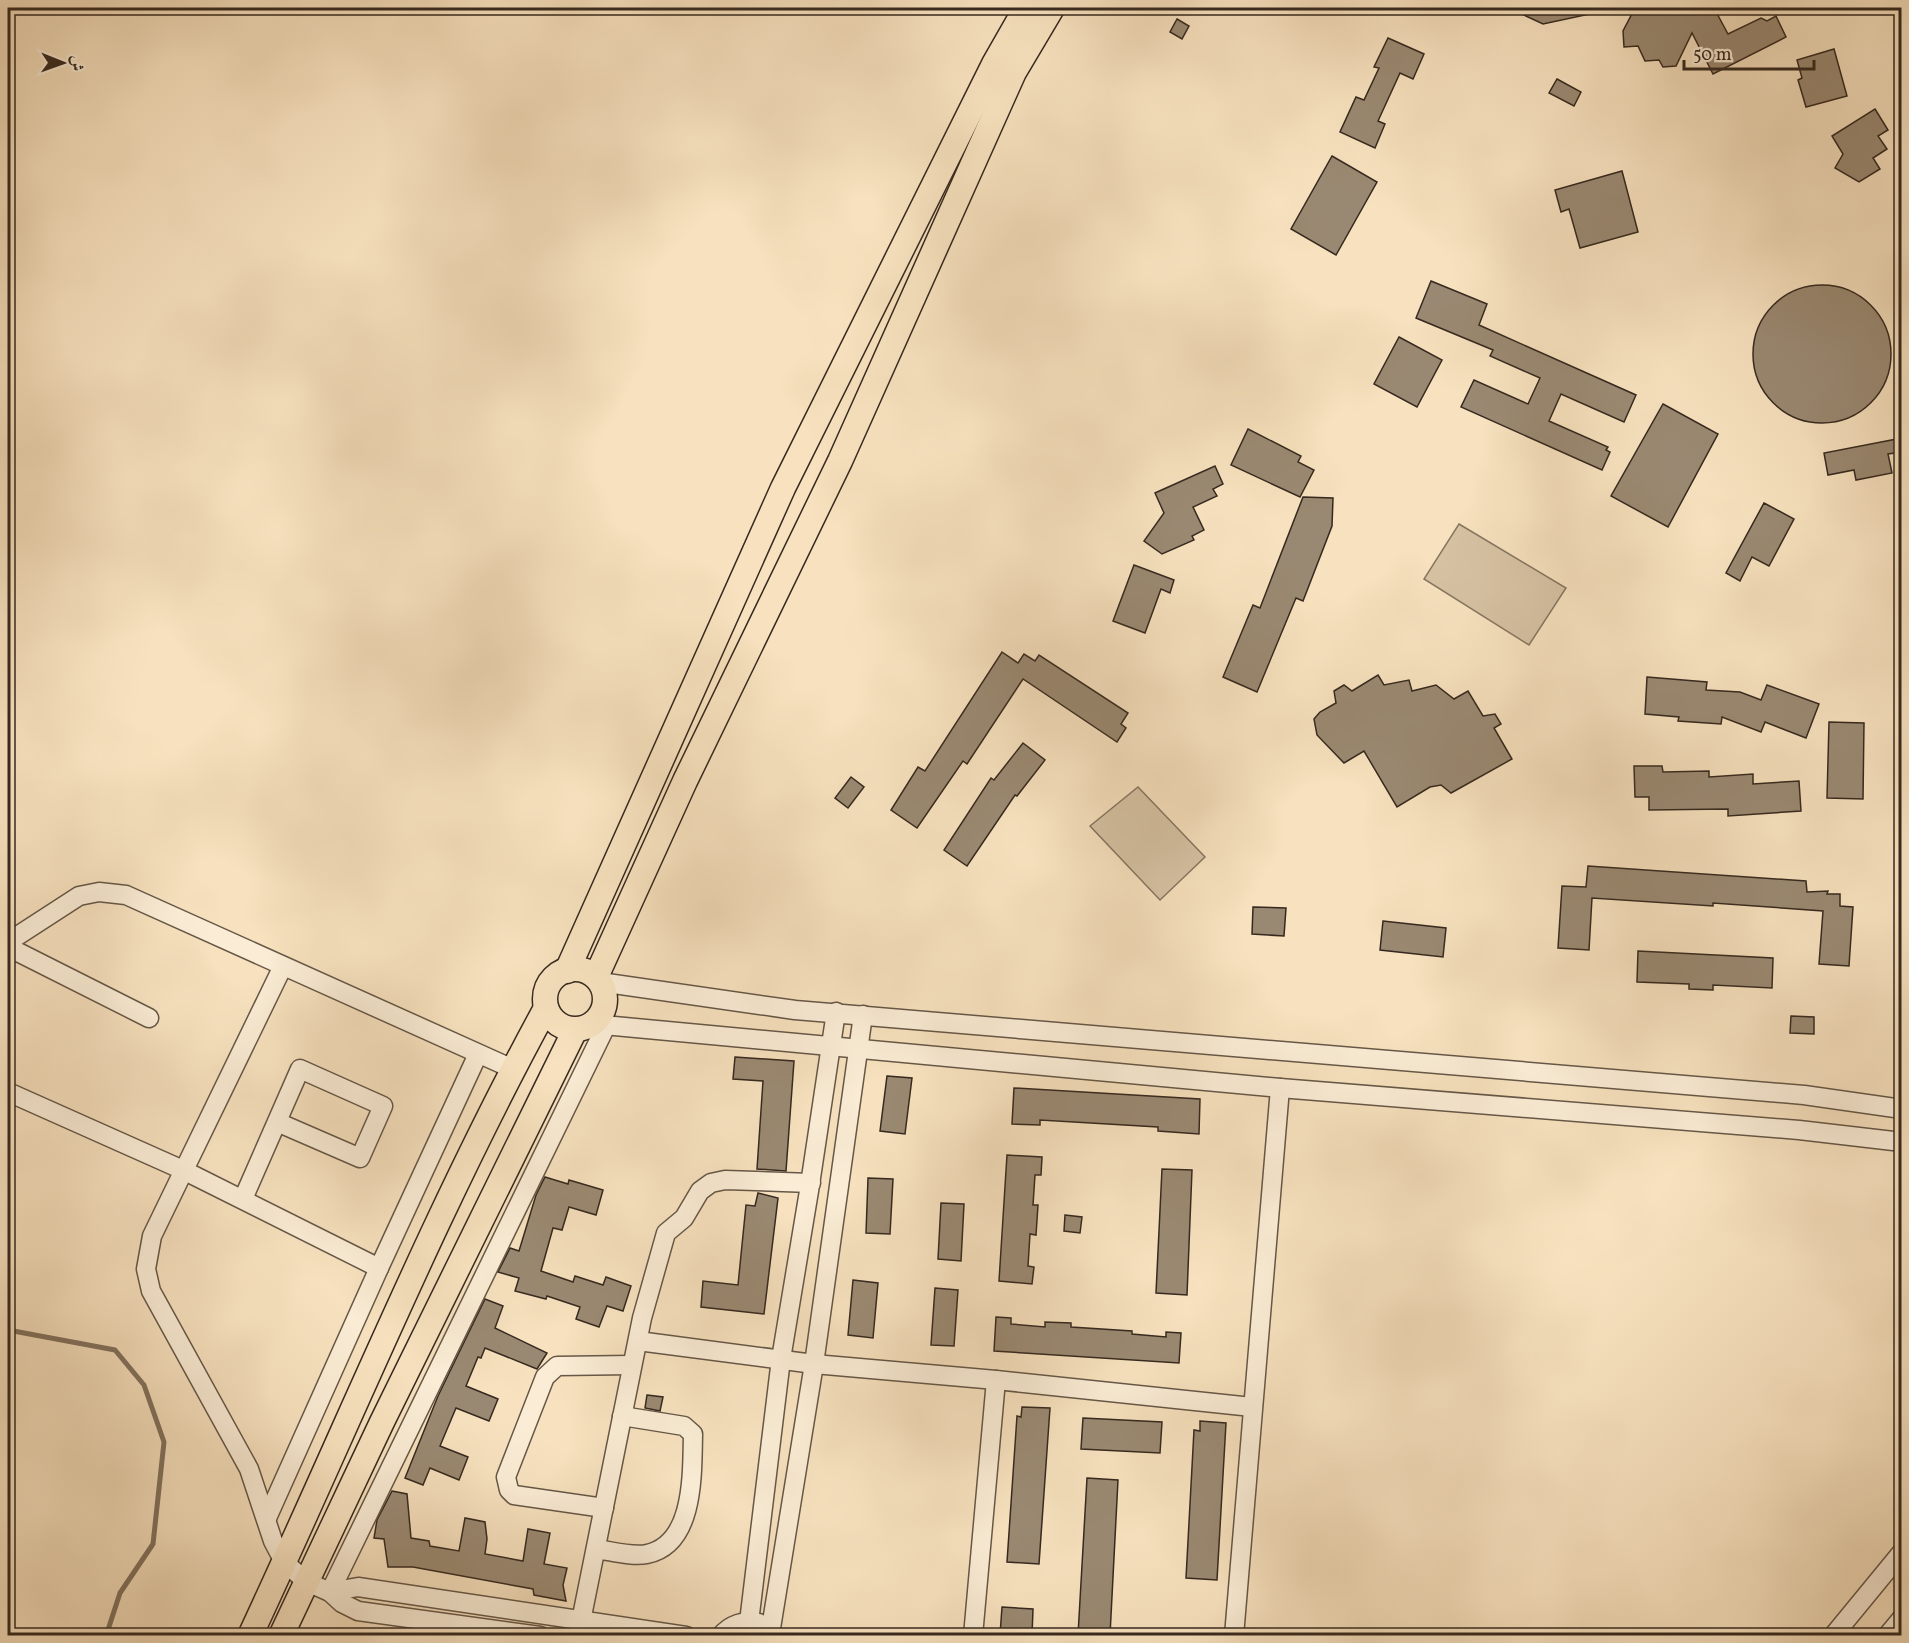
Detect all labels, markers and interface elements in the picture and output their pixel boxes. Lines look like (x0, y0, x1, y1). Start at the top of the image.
north arrow (33, 33, 93, 93)
scale bar (1684, 33, 1814, 71)
text: 50 m (1693, 43, 1732, 68)
text: ش (65, 55, 87, 71)

